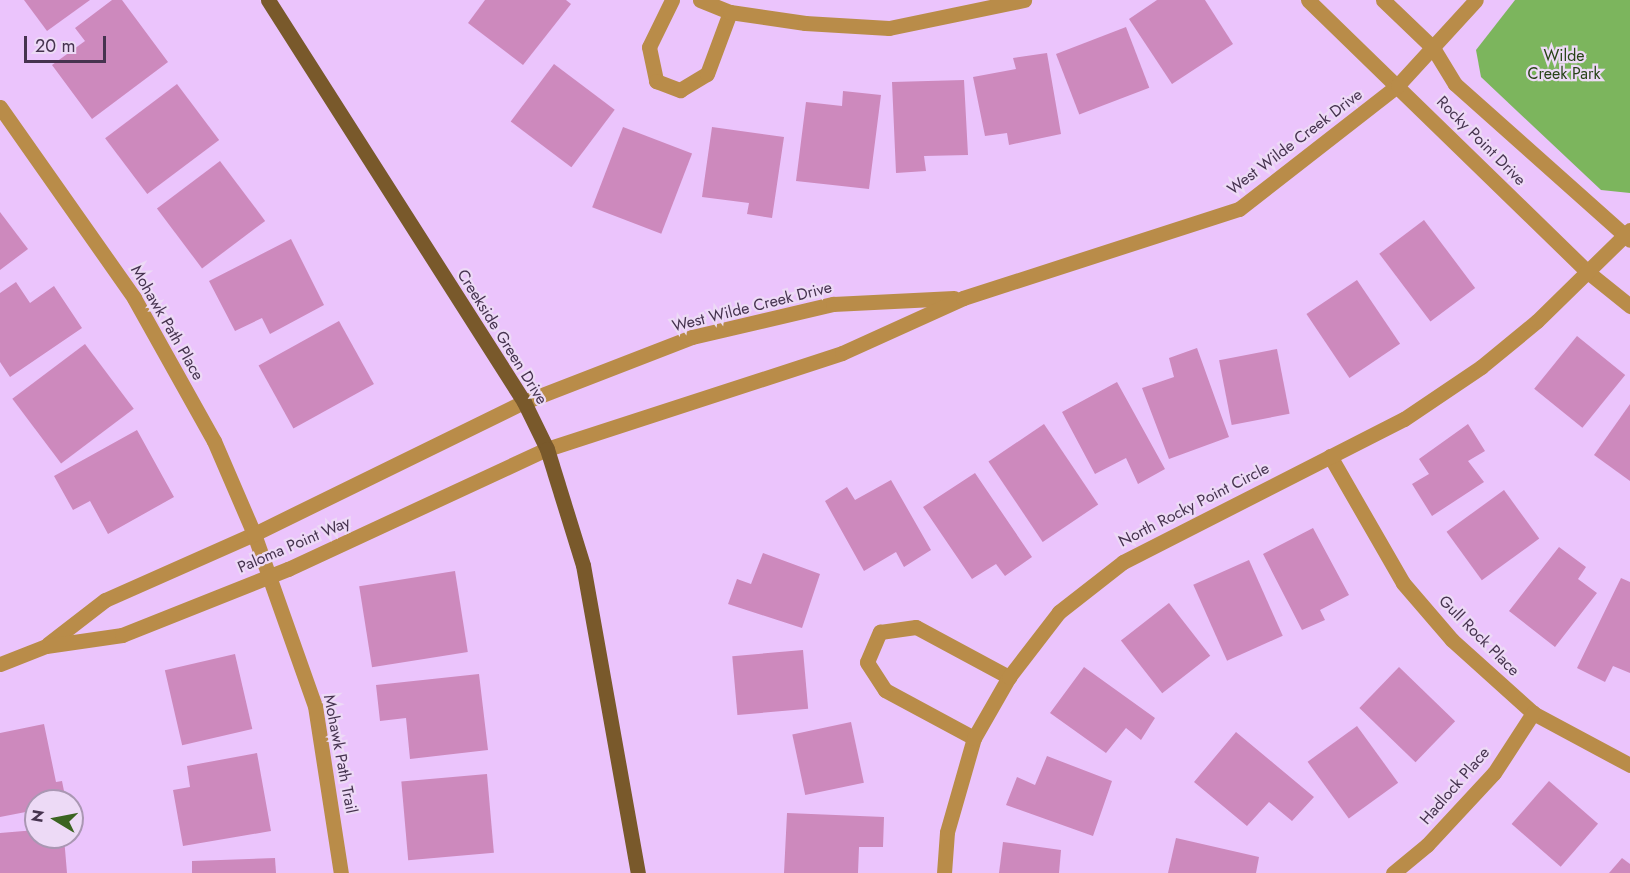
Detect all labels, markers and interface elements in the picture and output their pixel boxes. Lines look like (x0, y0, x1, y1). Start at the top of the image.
scale bar (27, 24, 110, 62)
text: 20 m (35, 33, 75, 59)
park label: Wilde Creek Park (1527, 46, 1601, 84)
street label: West Wilde Creek Drive (1224, 85, 1366, 199)
street label: Rocky Point Drive (1432, 92, 1530, 190)
street label: Mohawk Path Place (126, 262, 208, 384)
street label: Creekside Green Drive (453, 266, 551, 408)
street label: West Wilde Creek Drive (670, 278, 834, 336)
street label: North Rocky Point Circle (1116, 459, 1272, 551)
street label: Paloma Point Way (235, 513, 353, 577)
street label: Gull Rock Place (1435, 592, 1523, 680)
street label: Mohawk Path Trail (319, 693, 361, 815)
street label: Hadlock Place (1416, 743, 1494, 829)
north arrow (24, 789, 84, 849)
text: N (25, 808, 50, 824)

